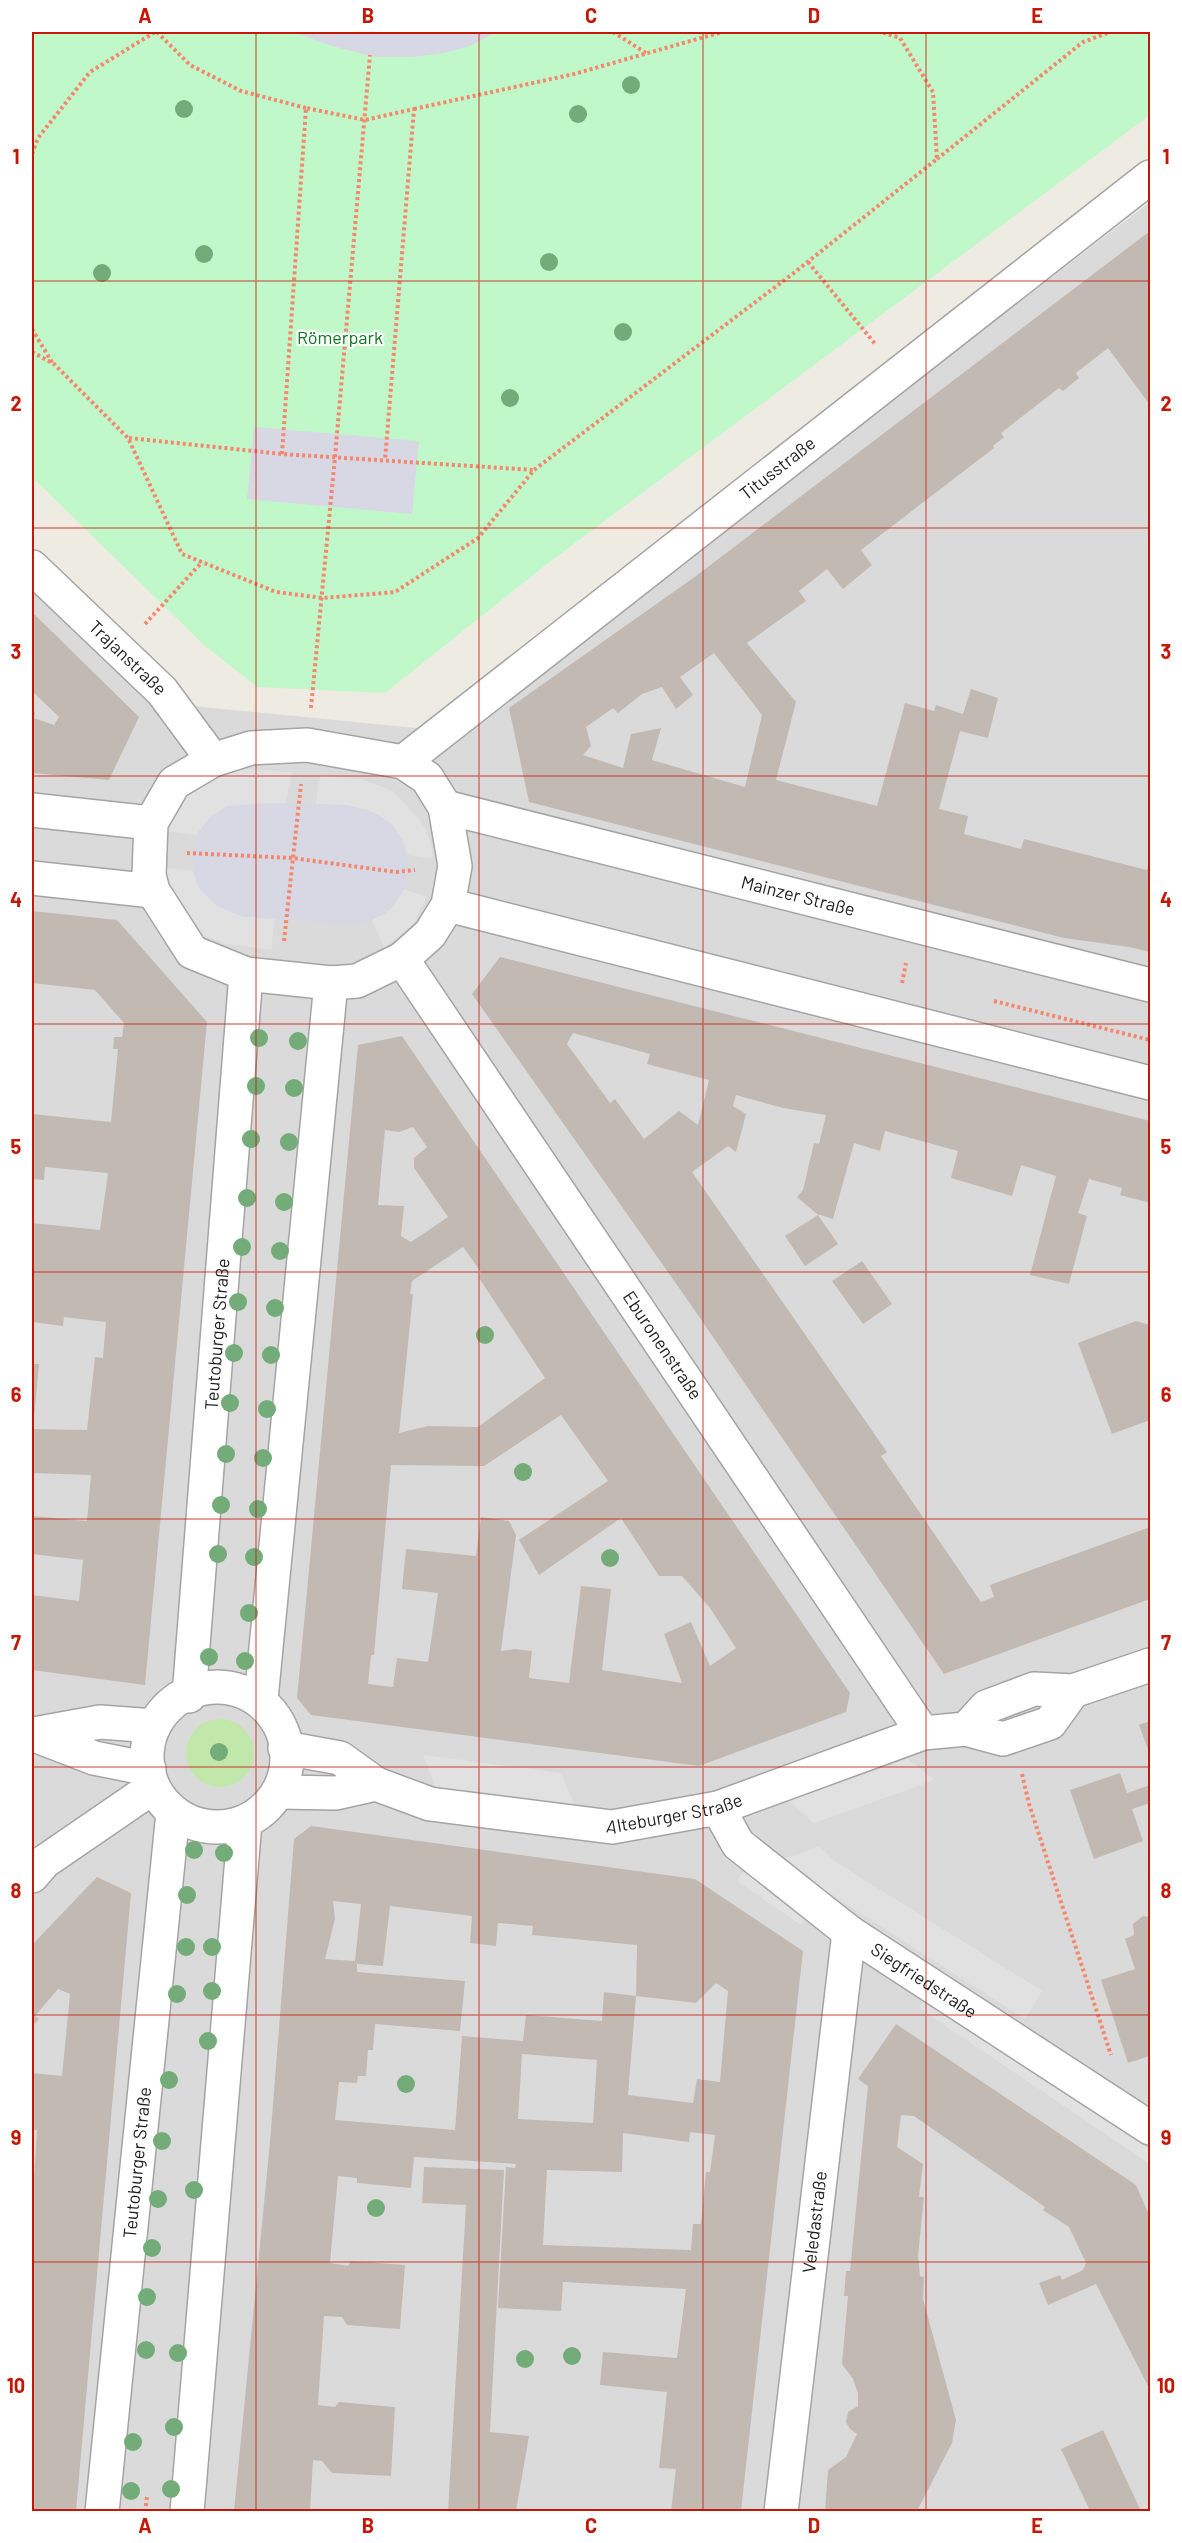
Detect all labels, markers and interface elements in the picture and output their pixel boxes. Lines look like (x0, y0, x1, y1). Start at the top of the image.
text: A (138, 3, 152, 27)
text: B (362, 3, 374, 27)
text: C (585, 3, 597, 27)
text: D (808, 3, 820, 27)
text: E (1031, 3, 1043, 27)
text: 1 (12, 144, 20, 168)
text: 1 (1162, 144, 1170, 168)
park label: Römerpark (297, 326, 383, 348)
text: 2 (10, 391, 22, 415)
text: 2 (1160, 391, 1172, 415)
street label: Titusstraße (735, 431, 819, 504)
street label: Trajanstraße (85, 615, 172, 699)
text: 3 (11, 639, 21, 663)
text: 3 (1161, 639, 1171, 663)
street label: Mainzer Straße (739, 870, 857, 920)
text: 4 (10, 887, 22, 911)
text: 4 (1160, 887, 1172, 911)
text: 5 (11, 1134, 22, 1158)
text: 5 (1161, 1134, 1172, 1158)
street label: Teutoburger Straße (200, 1257, 234, 1411)
street label: Eburonenstraße (619, 1287, 707, 1403)
text: 6 (11, 1382, 22, 1406)
text: 6 (1161, 1382, 1172, 1406)
text: 7 (11, 1630, 21, 1654)
text: 7 (1161, 1630, 1171, 1654)
street label: Alteburger Straße (605, 1788, 745, 1838)
text: 8 (11, 1878, 22, 1902)
text: 8 (1161, 1878, 1172, 1902)
street label: Siegfriedstraße (867, 1937, 981, 2022)
street label: Teutoburger Straße (118, 2086, 155, 2239)
text: 9 (11, 2125, 21, 2149)
text: 9 (1161, 2125, 1171, 2149)
street label: Veledastraße (797, 2170, 831, 2274)
text: 10 (7, 2373, 25, 2397)
text: 10 (1157, 2373, 1175, 2397)
text: A (138, 2513, 152, 2537)
text: B (362, 2513, 374, 2537)
text: C (585, 2513, 597, 2537)
text: D (808, 2513, 820, 2537)
text: E (1031, 2513, 1043, 2537)

